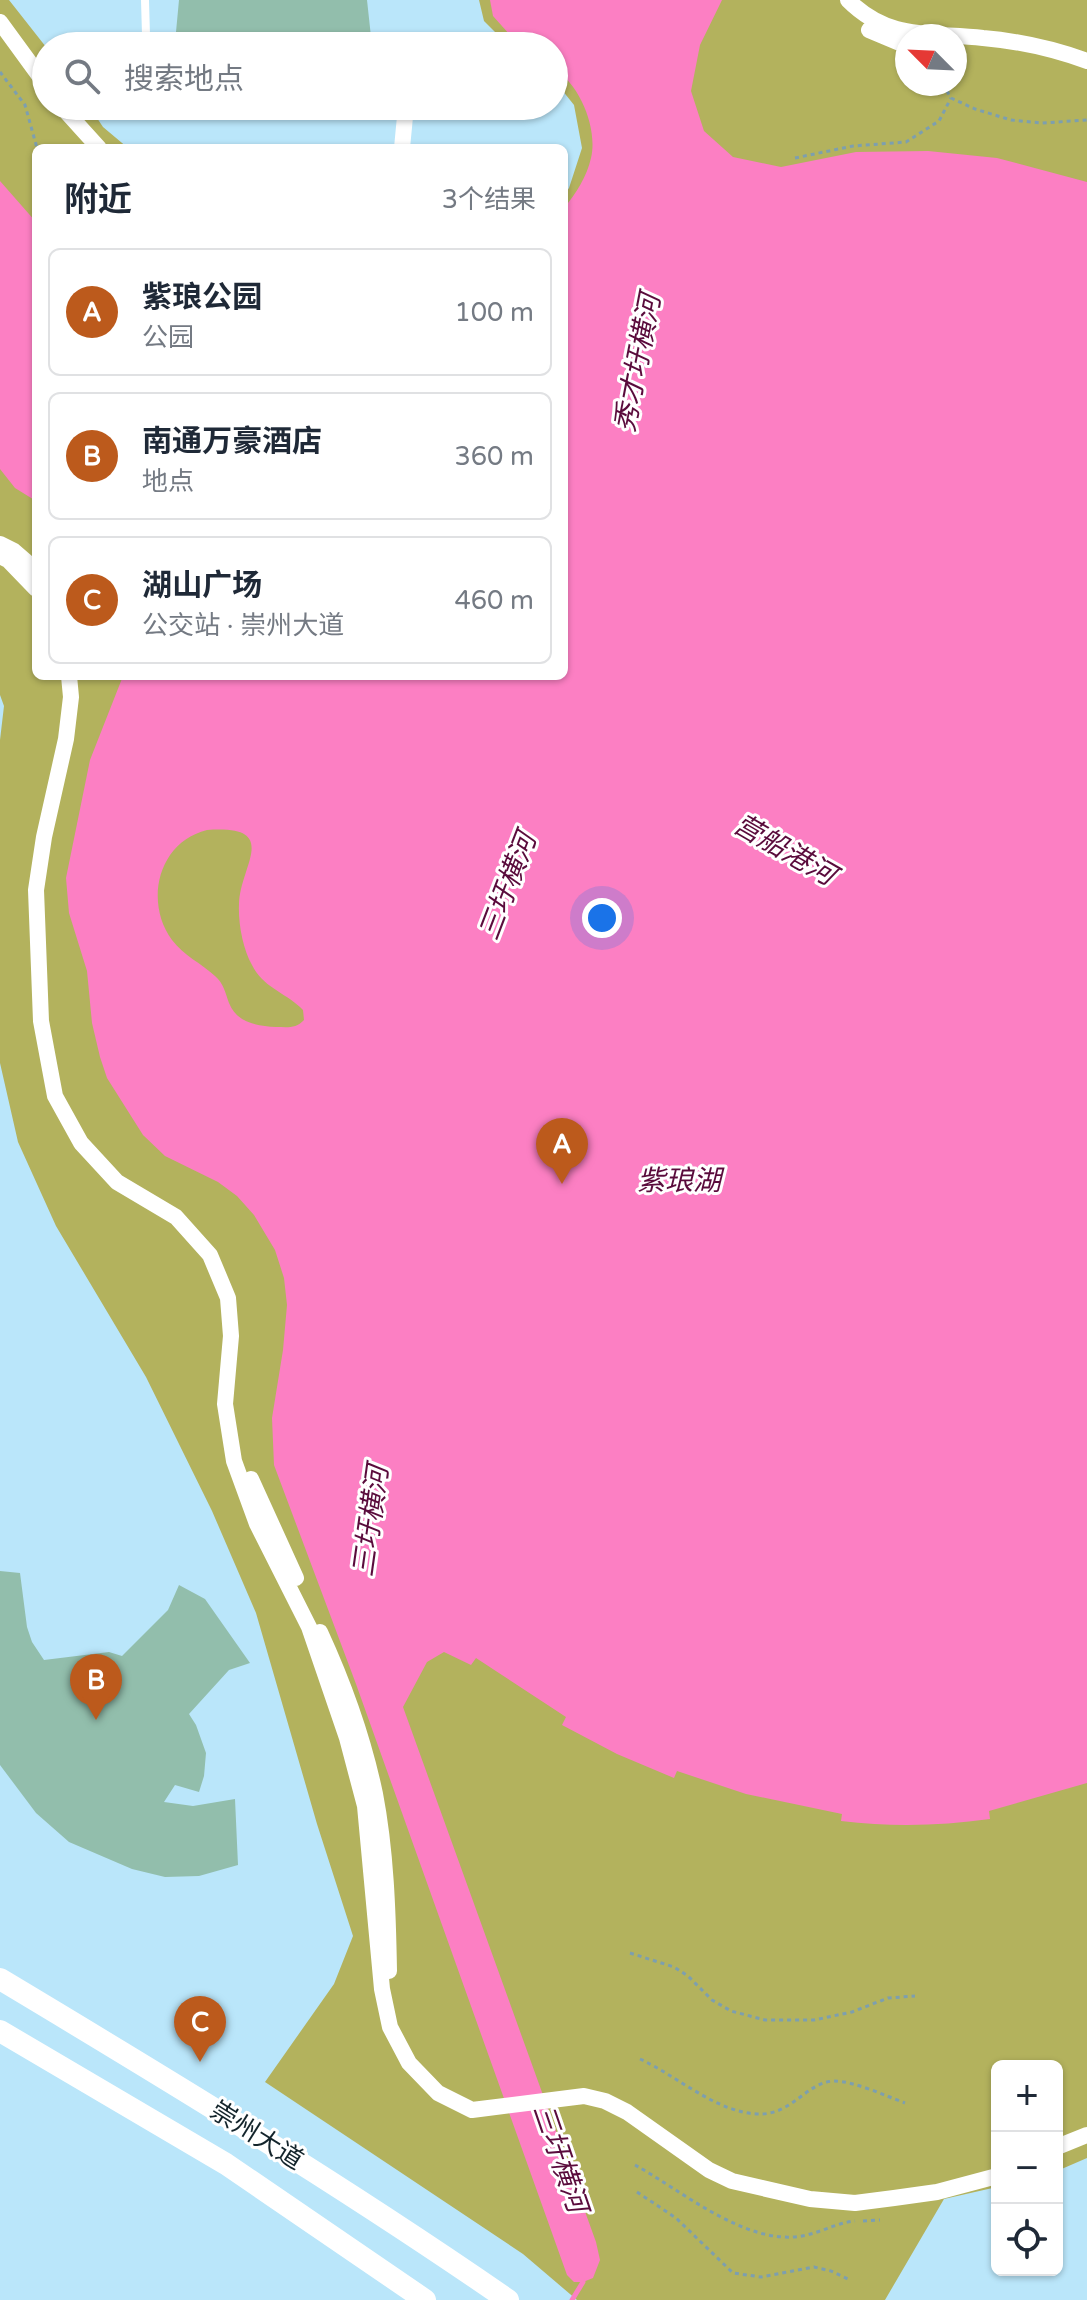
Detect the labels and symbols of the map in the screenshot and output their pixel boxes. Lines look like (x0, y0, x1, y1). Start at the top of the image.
north arrow (895, 24, 967, 96)
water label: 秀才圩横河 (608, 286, 669, 435)
water label: 营船港河 (727, 807, 846, 895)
water label: 三圩横河 (472, 823, 546, 945)
your location (582, 898, 622, 938)
pin: A (536, 1118, 588, 1184)
water label: 紫琅湖 (637, 1164, 725, 1198)
water label: 三圩横河 (346, 1458, 396, 1579)
pin: B (70, 1654, 122, 1720)
pin: C (174, 1996, 226, 2062)
street label: 崇州大道 (204, 2095, 309, 2176)
water label: 三圩横河 (526, 2100, 596, 2222)

